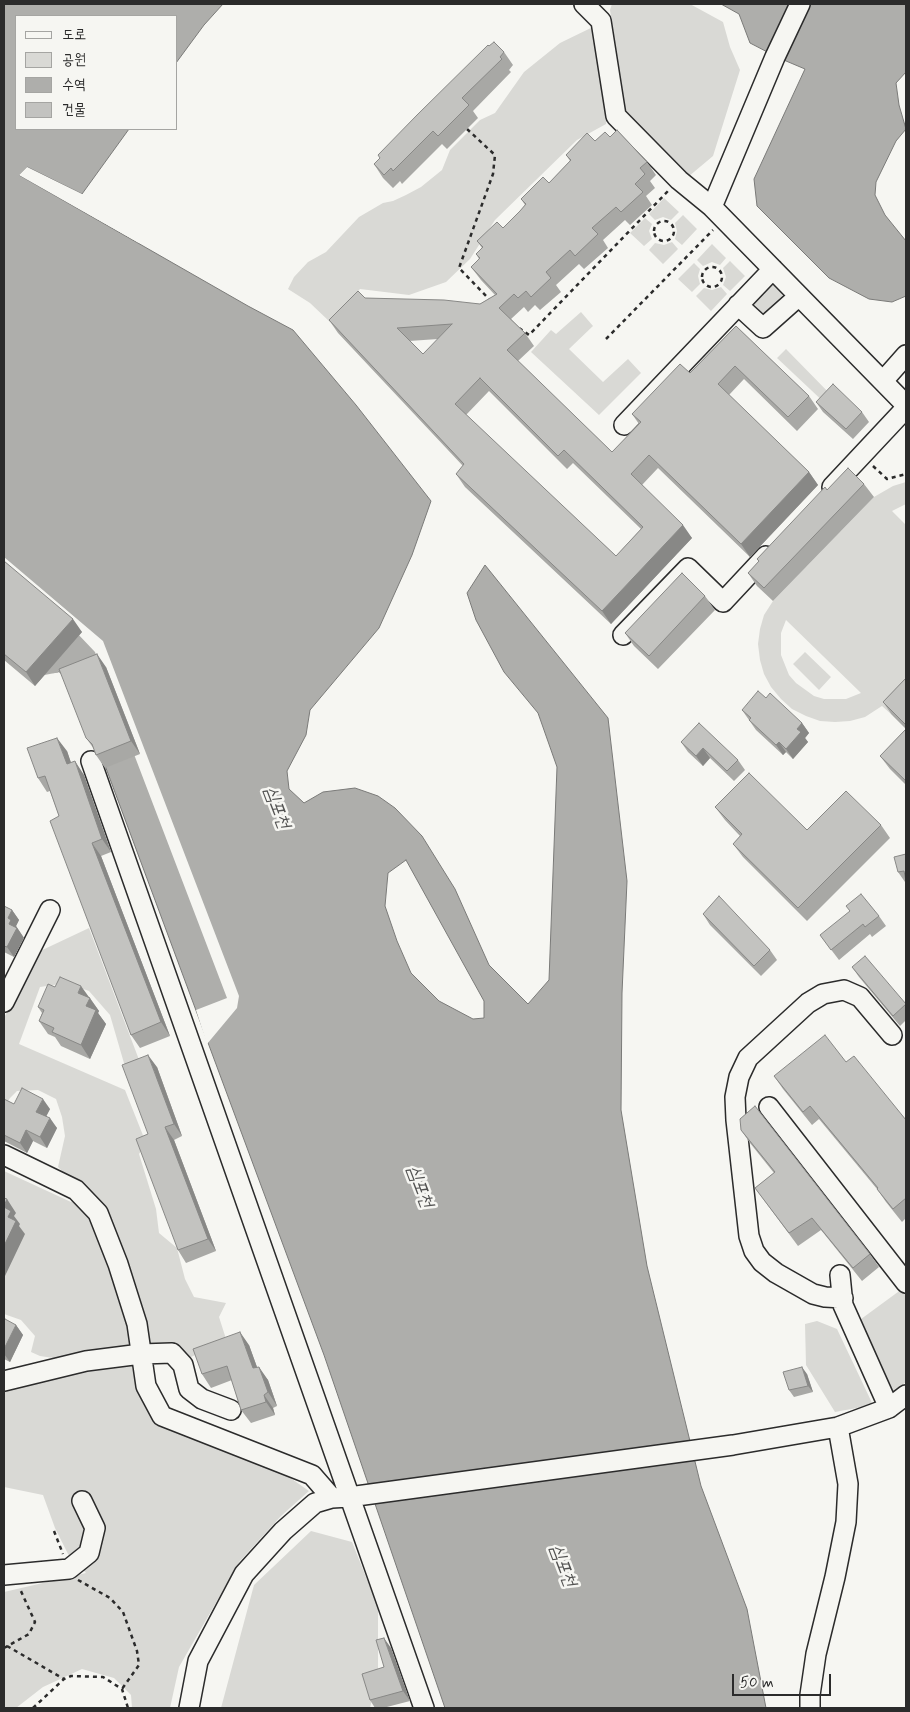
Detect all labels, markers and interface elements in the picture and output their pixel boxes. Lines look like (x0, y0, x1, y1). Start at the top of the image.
legend (15, 15, 178, 130)
text: 도로 (62, 25, 86, 45)
text: 공원 (62, 50, 86, 70)
text: 수역 (62, 75, 86, 95)
text: 건물 (62, 100, 86, 120)
water label: 심포천 (258, 784, 294, 832)
water label: 심포천 (401, 1163, 437, 1211)
water label: 심포천 (544, 1542, 580, 1590)
scale bar (735, 1664, 834, 1696)
text: 50 m (740, 1673, 774, 1693)

